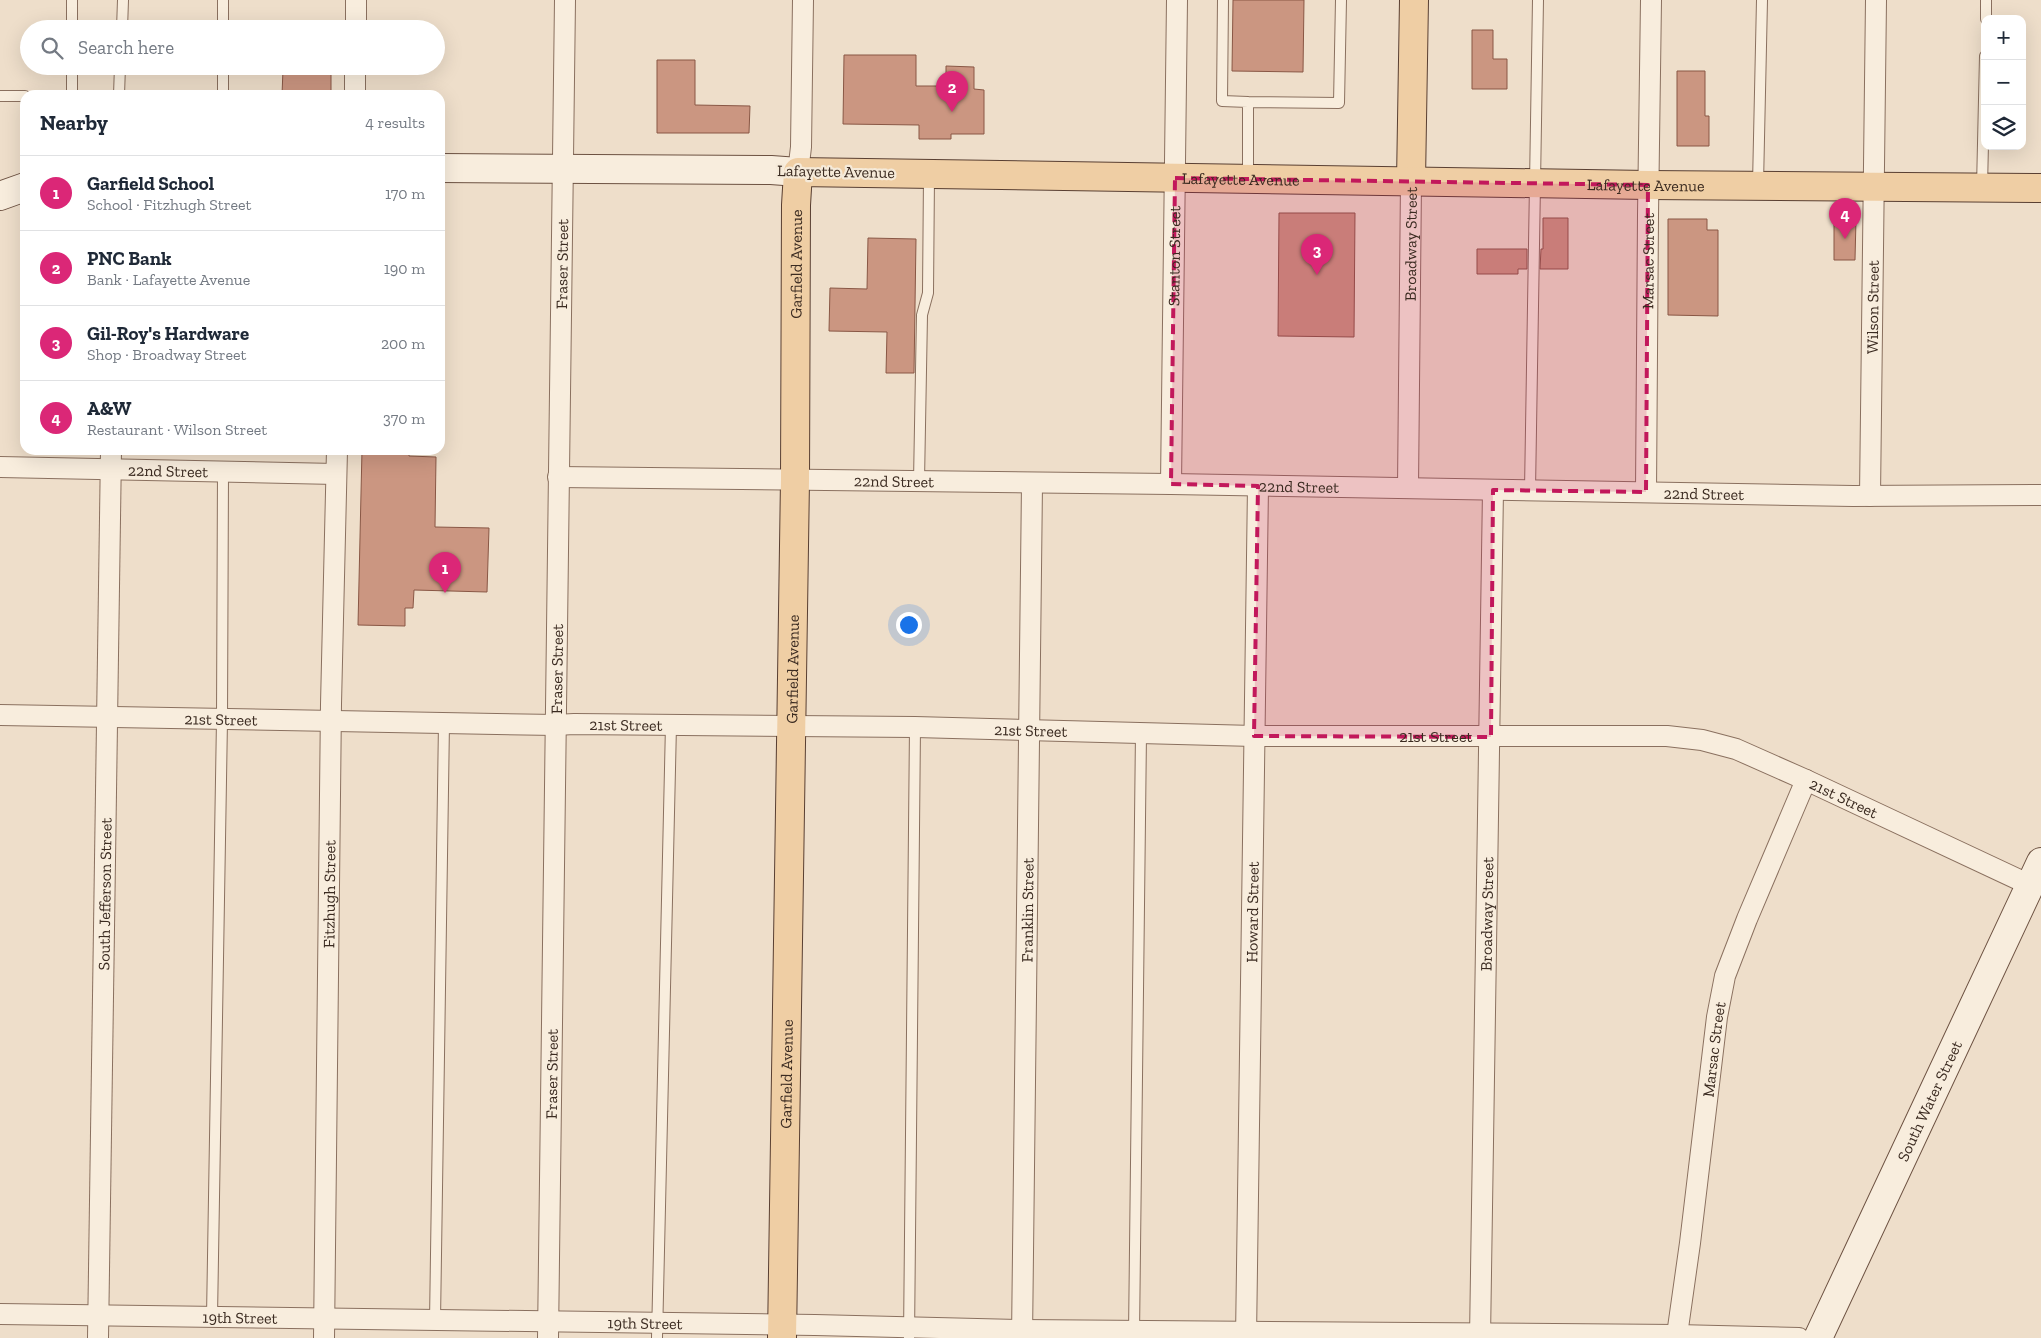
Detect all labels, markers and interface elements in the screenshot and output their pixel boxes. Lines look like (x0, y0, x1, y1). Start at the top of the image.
map controls (1981, 15, 2026, 150)
button: + (1981, 15, 2026, 60)
search box (20, 20, 445, 75)
icon: search (38, 34, 66, 62)
text: Search here (78, 36, 174, 59)
button: − (1981, 60, 2026, 105)
pin: 2 (936, 71, 968, 112)
button: layers (1981, 105, 2026, 150)
text: Nearby (40, 110, 108, 135)
text: 4 results (365, 113, 425, 132)
street label: Lafayette Avenue (777, 161, 895, 182)
street label: Lafayette Avenue (1182, 169, 1300, 190)
text: Garfield School (87, 172, 214, 195)
street label: Lafayette Avenue (1587, 175, 1705, 195)
text: 1 (53, 184, 59, 203)
text: 170 m (385, 184, 425, 203)
street label: Broadway Street (1401, 187, 1421, 301)
text: School · Fitzhugh Street (87, 195, 251, 214)
pin: 4 (1829, 198, 1861, 239)
street label: Stanton Street (1164, 206, 1184, 306)
street label: Garfield Avenue (787, 210, 806, 319)
street label: Marsac Street (1638, 213, 1658, 309)
street label: Fraser Street (552, 219, 572, 309)
pin: 3 (1301, 234, 1333, 275)
text: PNC Bank (87, 247, 172, 270)
text: 2 (52, 259, 60, 278)
text: 190 m (384, 259, 425, 278)
street label: Wilson Street (1863, 260, 1883, 354)
text: Bank · Lafayette Avenue (87, 270, 250, 289)
text: Gil-Roy's Hardware (87, 322, 249, 345)
text: 3 (52, 334, 60, 353)
text: 200 m (381, 334, 425, 353)
text: Shop · Broadway Street (87, 345, 246, 364)
text: A&W (87, 397, 132, 420)
text: 4 (51, 409, 61, 428)
text: 370 m (383, 409, 425, 428)
text: Restaurant · Wilson Street (87, 420, 267, 439)
street label: 22nd Street (128, 461, 208, 481)
street label: 22nd Street (854, 471, 934, 491)
street label: 22nd Street (1259, 477, 1339, 497)
street label: 22nd Street (1664, 484, 1744, 504)
pin: 1 (429, 552, 461, 593)
your location (896, 612, 922, 638)
street label: Garfield Avenue (782, 614, 803, 724)
street label: Fraser Street (547, 624, 567, 714)
street label: 21st Street (184, 709, 258, 730)
street label: 21st Street (589, 715, 663, 735)
street label: 21st Street (994, 720, 1068, 741)
street label: 21st Street (1399, 727, 1472, 746)
street label: 21st Street (1806, 774, 1881, 822)
street label: South Jefferson Street (94, 818, 116, 970)
street label: Fitzhugh Street (319, 840, 339, 948)
street label: Broadway Street (1477, 857, 1497, 971)
street label: Franklin Street (1017, 858, 1038, 962)
street label: Howard Street (1242, 861, 1263, 963)
street label: Marsac Street (1698, 1000, 1730, 1098)
street label: Garfield Avenue (776, 1019, 797, 1129)
street label: Fraser Street (542, 1029, 562, 1119)
street label: South Water Street (1893, 1037, 1966, 1164)
street label: 19th Street (202, 1308, 278, 1328)
street label: 19th Street (607, 1313, 683, 1333)

